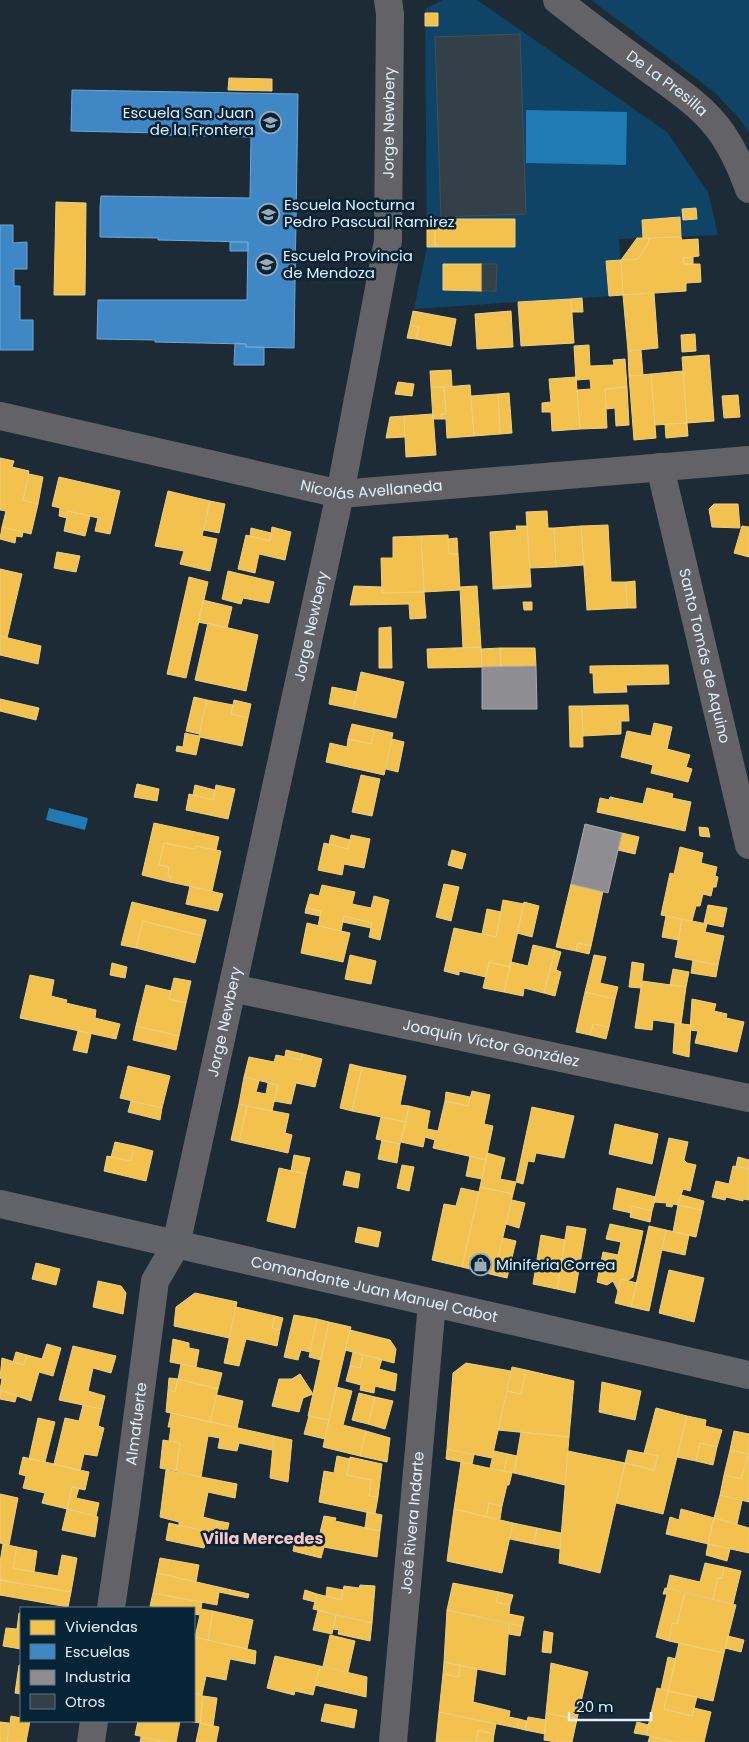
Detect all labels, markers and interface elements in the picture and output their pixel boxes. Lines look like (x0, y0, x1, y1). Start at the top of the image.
street label: De La Presilla (622, 45, 713, 121)
street label: Jorge Newbery (378, 66, 400, 179)
place label: Escuela San Juan de la Frontera (123, 102, 254, 140)
school or university icon: Escuela San Juan de la Frontera (258, 110, 282, 134)
place label: Escuela Nocturna Pedro Pascual Ramirez (284, 194, 455, 232)
school or university icon: Escuela Nocturna Pedro Pascual Ramirez (256, 202, 280, 226)
place label: Escuela Provincia de Mendoza (283, 245, 413, 283)
school or university icon: Escuela Provincia de Mendoza (255, 253, 279, 277)
street label: Nicolás Avellaneda (298, 474, 443, 504)
street label: Santo Tomás de Aquino (674, 566, 736, 745)
street label: Jorge Newbery (288, 568, 333, 683)
street label: Jorge Newbery (202, 964, 247, 1079)
street label: Joaquín Víctor González (401, 1014, 582, 1072)
street label: Comandante Juan Manuel Cabot (249, 1251, 500, 1327)
shop icon: Miniferia Correa (468, 1253, 492, 1277)
place label: Miniferia Correa (496, 1254, 615, 1275)
street label: Almafuerte (120, 1381, 152, 1467)
street label: José Rivera Indarte (395, 1451, 429, 1595)
district label: Villa Mercedes (203, 1527, 323, 1550)
legend (20, 1607, 195, 1722)
text: Viviendas (65, 1616, 138, 1637)
text: Escuelas (65, 1641, 130, 1662)
text: Industria (65, 1666, 131, 1687)
scale bar (569, 1690, 652, 1722)
text: Otros (65, 1691, 105, 1712)
text: 20 m (576, 1696, 614, 1717)

